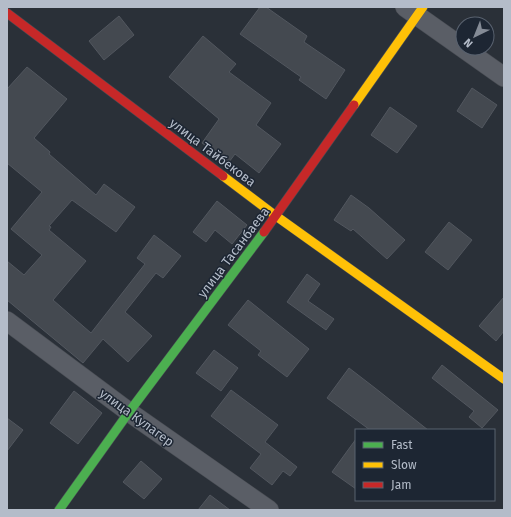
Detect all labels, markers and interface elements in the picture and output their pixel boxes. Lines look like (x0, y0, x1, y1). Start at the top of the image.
north arrow (455, 16, 495, 56)
text: N (461, 36, 476, 50)
street label: улица Тайбекова (167, 115, 259, 190)
street label: улица Тасанбаева (194, 204, 272, 301)
street label: улица Кулагер (97, 385, 177, 449)
legend (355, 429, 495, 501)
text: Fast (391, 438, 413, 452)
text: Slow (391, 458, 417, 472)
text: Jam (391, 478, 411, 492)

